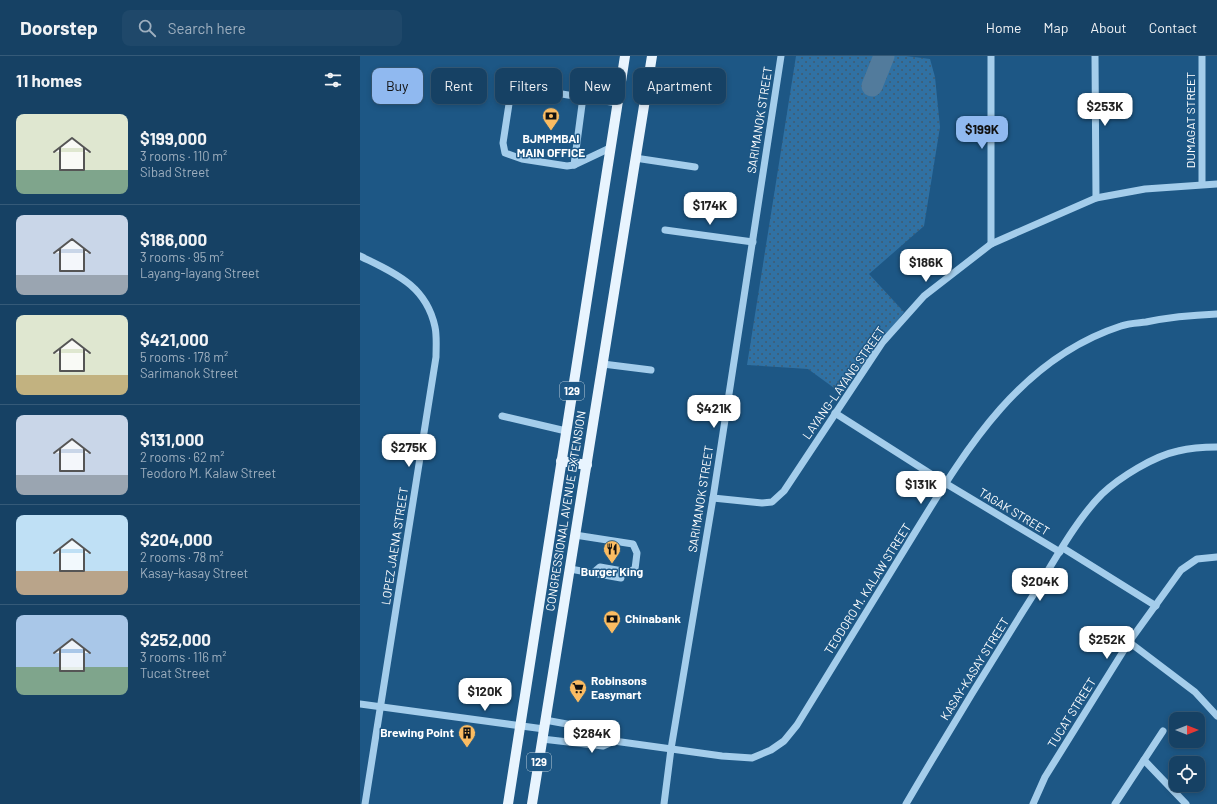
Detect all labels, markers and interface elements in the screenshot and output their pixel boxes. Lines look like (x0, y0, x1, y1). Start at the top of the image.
search box (122, 10, 402, 46)
text: Doorstep (20, 16, 98, 39)
icon: search (136, 17, 158, 39)
text: Search here (168, 19, 246, 37)
text: Home (986, 19, 1022, 36)
text: Map (1044, 19, 1068, 36)
text: About (1090, 19, 1127, 36)
text: Contact (1149, 19, 1197, 36)
street label: SARIMANOK STREET (744, 65, 774, 174)
chip: Buy (372, 68, 423, 104)
chip: Rent (431, 68, 487, 104)
chip: Filters (495, 68, 562, 104)
chip: New (570, 68, 625, 104)
chip: Apartment (633, 68, 726, 104)
icon: filters (322, 69, 344, 91)
text: 11 homes (16, 70, 82, 90)
street label: DUMAGAT STREET (1183, 72, 1197, 168)
pin: $253K (1077, 93, 1133, 127)
text: $253K (1087, 98, 1123, 114)
bank icon: BJMPMBAI MAIN OFFICE (541, 106, 561, 131)
pin: $199K (954, 116, 1010, 150)
text: $199K (965, 121, 999, 137)
text: $199,000 (140, 128, 207, 148)
icon: home (48, 130, 96, 178)
place label: BJMPMBAI MAIN OFFICE (517, 131, 585, 159)
text: 3 rooms · 110 m² (140, 148, 227, 164)
text: Sibad Street (140, 164, 210, 180)
pin: $174K (682, 192, 738, 226)
text: $174K (693, 197, 727, 213)
text: $186,000 (140, 229, 207, 249)
icon: home (48, 231, 96, 279)
text: 3 rooms · 95 m² (140, 249, 224, 265)
pin: $186K (898, 249, 954, 283)
text: $186K (909, 254, 943, 270)
text: Layang-layang Street (140, 265, 260, 281)
street label: LAYANG-LAYANG STREET (799, 323, 887, 441)
text: $421,000 (140, 329, 209, 349)
icon: home (48, 331, 96, 379)
text: 5 rooms · 178 m² (140, 349, 228, 365)
text: Sarimanok Street (140, 365, 238, 381)
road number: 129 (560, 382, 584, 400)
pin: $421K (686, 395, 742, 429)
text: $421K (696, 400, 732, 416)
street label: CONGRESSIONAL AVENUE EXTENSION (542, 410, 588, 612)
text: $131,000 (140, 429, 204, 449)
icon: home (48, 431, 96, 479)
pin: $275K (381, 434, 437, 468)
text: $275K (391, 439, 427, 455)
street label: SARIMANOK STREET (685, 444, 715, 553)
text: 2 rooms · 62 m² (140, 449, 225, 465)
text: Teodoro M. Kalaw Street (140, 465, 276, 481)
pin: $131K (893, 471, 949, 505)
text: $131K (905, 476, 937, 492)
street label: TAGAK STREET (977, 485, 1053, 538)
street label: LOPEZ JAENA STREET (378, 486, 410, 606)
street label: TEODORO M. KALAW STREET (821, 520, 913, 657)
text: $204,000 (140, 529, 212, 549)
icon: home (48, 531, 96, 579)
restaurant icon: Burger King (602, 539, 622, 564)
text: 2 rooms · 78 m² (140, 549, 224, 565)
place label: Burger King (581, 564, 643, 578)
text: Kasay-kasay Street (140, 565, 248, 581)
pin: $204K (1012, 568, 1068, 602)
text: $204K (1021, 573, 1059, 589)
bank icon: Chinabank (602, 609, 622, 634)
place label: Chinabank (625, 611, 682, 625)
street label: KASAY-KASAY STREET (937, 615, 1011, 722)
pin: $252K (1079, 626, 1135, 660)
text: $252,000 (140, 629, 211, 649)
icon: home (48, 631, 96, 679)
text: $252K (1088, 631, 1126, 647)
text: 3 rooms · 116 m² (140, 649, 227, 665)
text: Tucat Street (140, 665, 210, 681)
place label: Robinsons Easymart (591, 673, 647, 701)
street label: TUCAT STREET (1044, 675, 1098, 750)
pin: $120K (457, 678, 513, 712)
supermarket icon: Robinsons Easymart (568, 678, 588, 703)
text: $120K (468, 683, 502, 699)
north arrow (1169, 712, 1205, 748)
map controls (1169, 712, 1205, 792)
pin: $284K (564, 720, 620, 754)
building icon: Brewing Point (457, 723, 477, 748)
place label: Brewing Point (380, 725, 454, 739)
text: $284K (573, 725, 611, 741)
road number: 129 (527, 753, 551, 771)
button: locate (1169, 756, 1205, 792)

